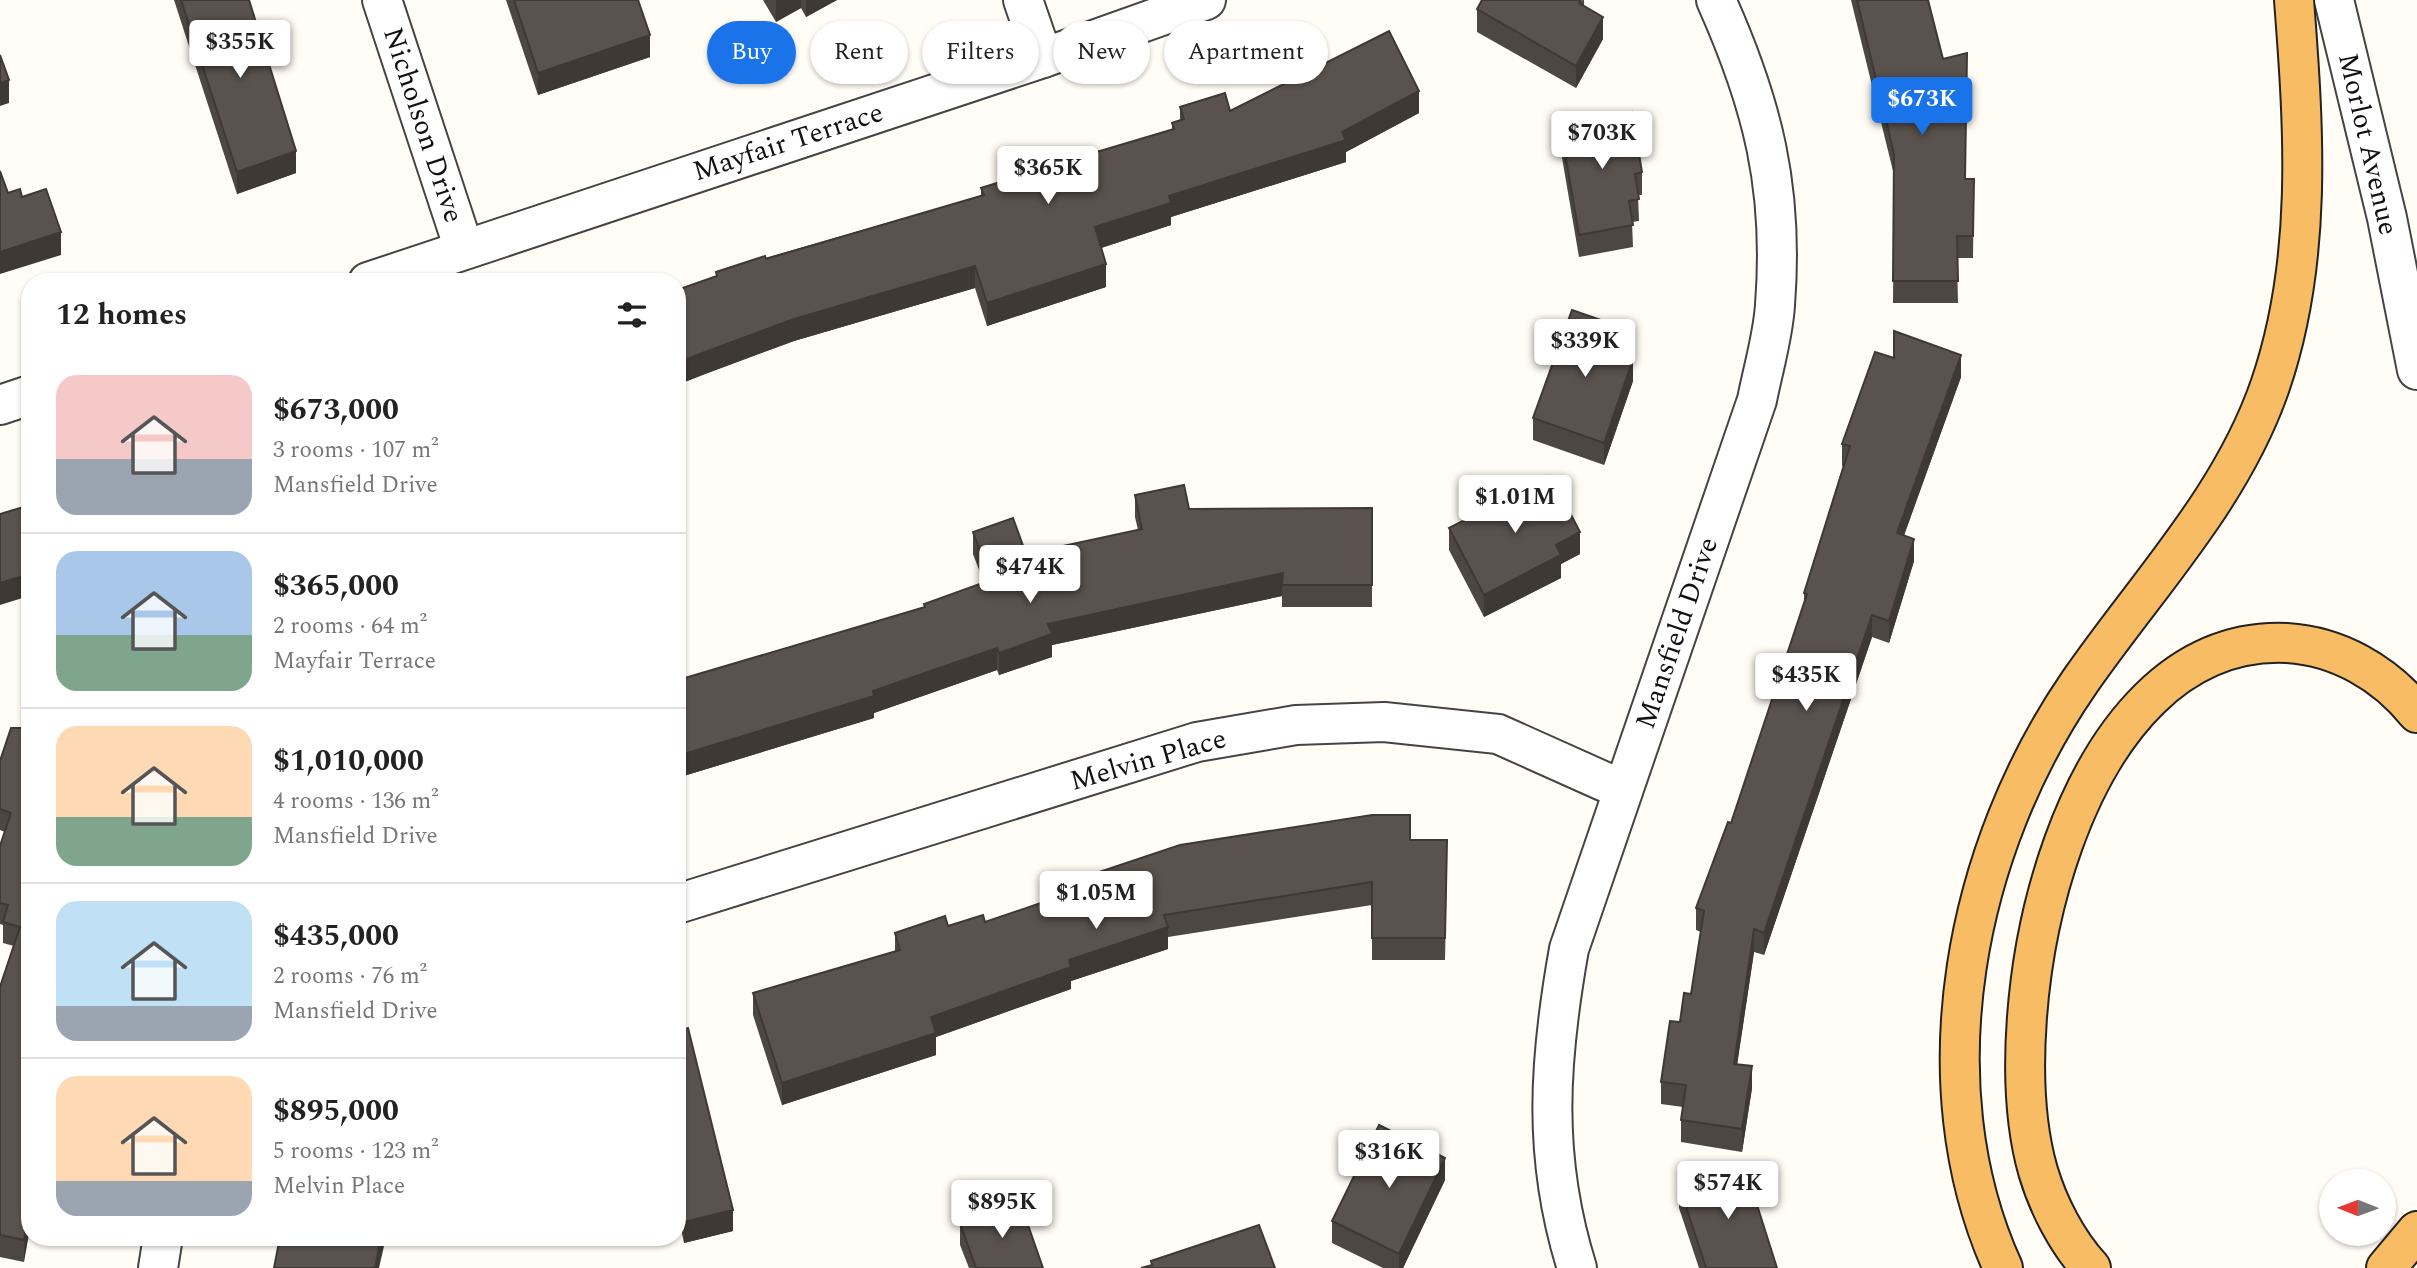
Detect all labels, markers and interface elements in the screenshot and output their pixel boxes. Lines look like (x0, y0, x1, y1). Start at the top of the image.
pin: $355K (191, 20, 289, 80)
chip: Buy (707, 21, 796, 84)
chip: Rent (810, 21, 908, 84)
chip: Filters (922, 21, 1039, 84)
chip: New (1053, 21, 1150, 84)
chip: Apartment (1164, 21, 1328, 84)
street label: Nicholson Drive (371, 22, 475, 228)
text: $355K (205, 25, 275, 60)
street label: Morlot Avenue (2326, 49, 2410, 239)
pin: $673K (1873, 78, 1971, 137)
text: $673K (1887, 82, 1957, 117)
street label: Mayfair Terrace (687, 91, 889, 193)
pin: $703K (1553, 111, 1651, 171)
text: $703K (1567, 116, 1637, 151)
pin: $365K (999, 146, 1097, 206)
text: $365K (1013, 151, 1083, 186)
text: 12 homes (56, 292, 187, 338)
icon: filters (613, 296, 651, 334)
pin: $339K (1536, 320, 1634, 379)
text: $339K (1550, 324, 1620, 359)
text: $673,000 (273, 387, 399, 433)
icon: home (112, 403, 196, 487)
text: 3 rooms · 107 m² (273, 433, 439, 468)
text: Mansfield Drive (273, 468, 438, 503)
pin: $1.01M (1458, 476, 1572, 535)
text: $1.01M (1475, 480, 1555, 515)
street label: Mansfield Drive (1624, 531, 1730, 735)
pin: $474K (981, 546, 1079, 605)
text: $474K (995, 550, 1065, 585)
text: $365,000 (273, 563, 399, 609)
icon: home (112, 579, 196, 663)
text: 2 rooms · 64 m² (273, 609, 427, 644)
text: Mayfair Terrace (273, 644, 436, 679)
pin: $435K (1757, 654, 1855, 713)
text: $435K (1771, 658, 1841, 693)
street label: Melvin Place (1065, 717, 1231, 803)
text: $1,010,000 (273, 738, 424, 784)
icon: home (112, 754, 196, 838)
text: 4 rooms · 136 m² (273, 784, 439, 819)
text: Mansfield Drive (273, 819, 438, 854)
pin: $1.05M (1039, 872, 1153, 931)
text: $1.05M (1056, 876, 1136, 911)
text: $435,000 (273, 913, 399, 959)
icon: home (112, 929, 196, 1013)
text: 2 rooms · 76 m² (273, 959, 427, 994)
text: Mansfield Drive (273, 994, 438, 1029)
text: $895,000 (273, 1088, 399, 1134)
icon: home (112, 1104, 196, 1188)
pin: $316K (1340, 1130, 1438, 1190)
text: 5 rooms · 123 m² (273, 1134, 439, 1169)
text: $316K (1354, 1135, 1424, 1170)
pin: $574K (1679, 1162, 1777, 1221)
text: $574K (1693, 1166, 1763, 1201)
text: Melvin Place (273, 1169, 405, 1204)
north arrow (2319, 1169, 2396, 1246)
map controls (2319, 1169, 2396, 1246)
pin: $895K (953, 1180, 1051, 1240)
text: $895K (967, 1185, 1037, 1220)

